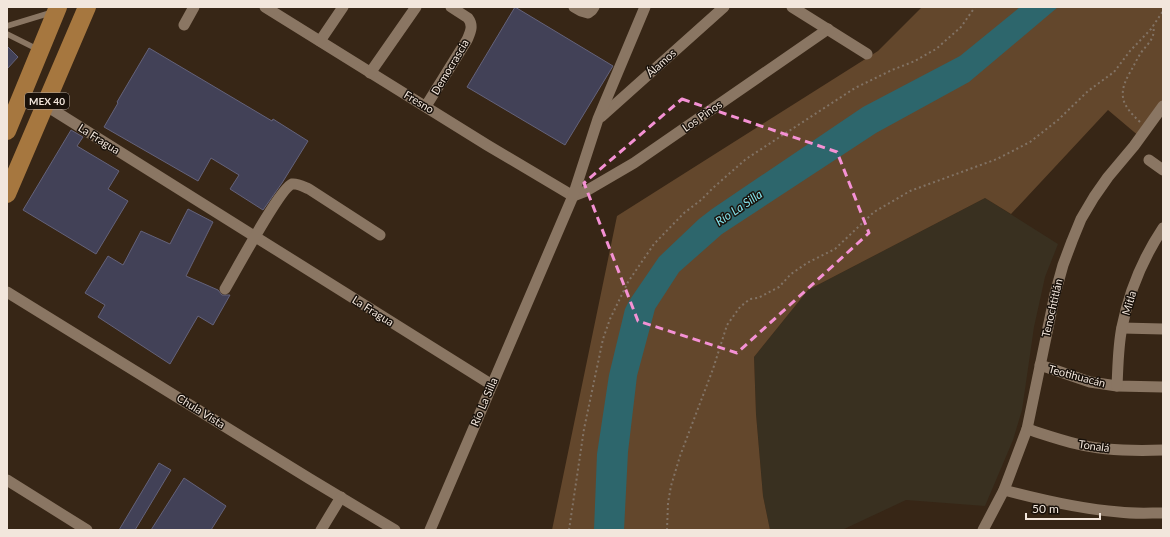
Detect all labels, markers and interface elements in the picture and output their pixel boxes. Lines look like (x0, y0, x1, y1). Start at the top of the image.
street label: Democrascia (428, 37, 471, 97)
street label: Álamos (643, 46, 678, 79)
street label: Fresno (402, 88, 437, 116)
road number: MEX 40 (25, 93, 69, 109)
street label: Los Pinos (679, 97, 724, 134)
street label: La Fragua (76, 121, 122, 156)
water label: Río La Silla (712, 186, 765, 229)
street label: Tenochtitlán (1038, 277, 1065, 338)
street label: Mitla (1119, 289, 1138, 317)
street label: La Fragua (350, 293, 396, 328)
street label: Teotihuacán (1047, 362, 1107, 389)
street label: Río La Silla (467, 375, 500, 428)
street label: Chula Vista (175, 391, 228, 430)
street label: Tonalá (1078, 437, 1110, 454)
scale bar (1026, 495, 1100, 521)
text: 50 m (1032, 501, 1059, 516)

